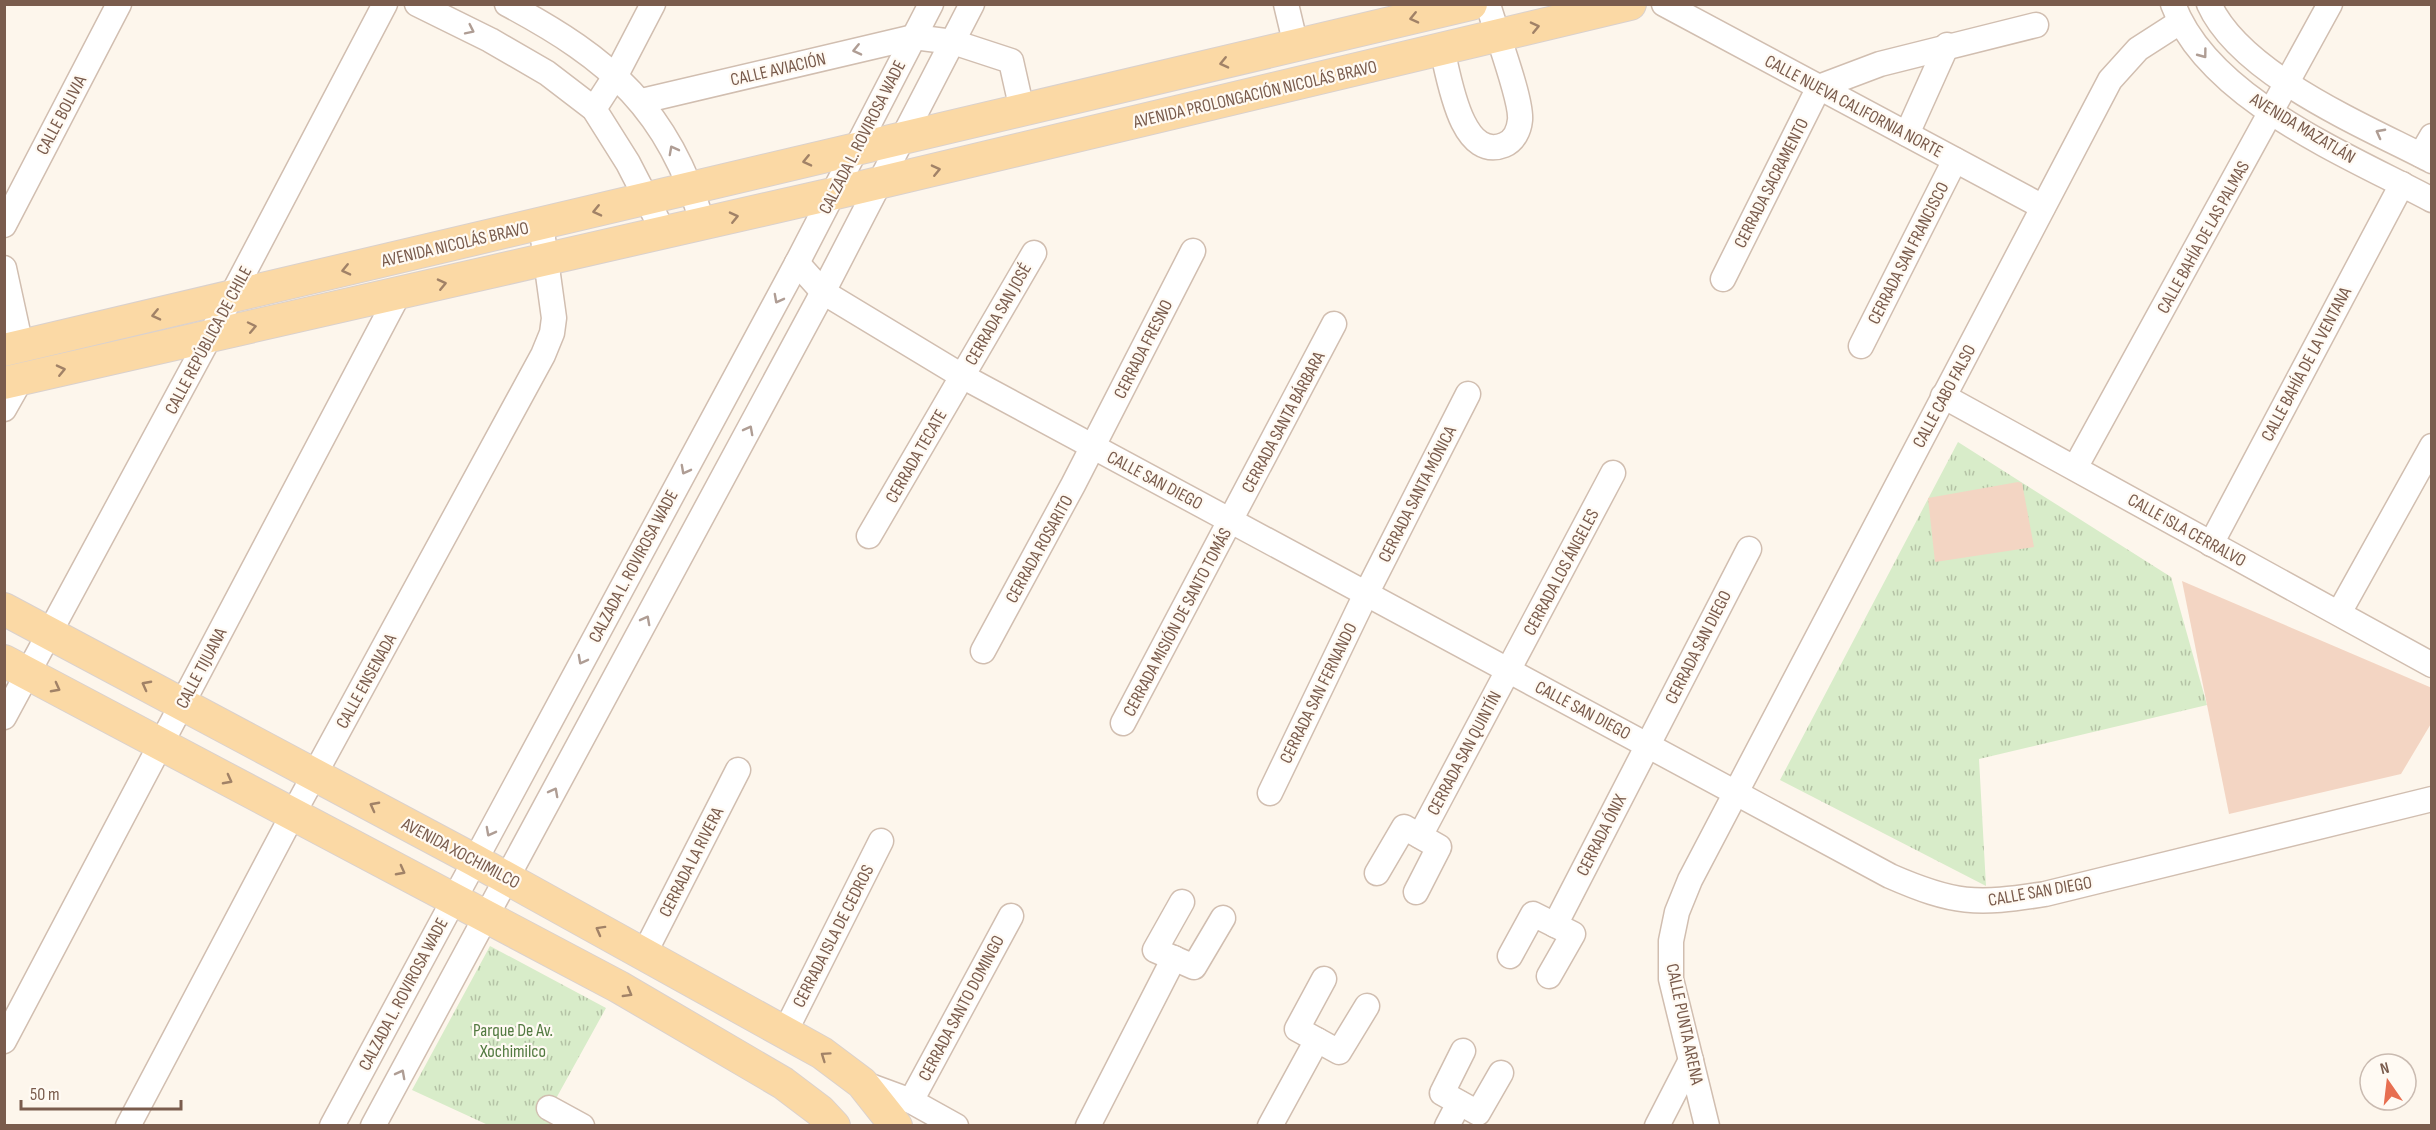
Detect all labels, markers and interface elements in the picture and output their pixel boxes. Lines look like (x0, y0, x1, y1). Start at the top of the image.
one-way arrow (1409, 11, 1419, 24)
one-way arrow (1529, 22, 1539, 35)
one-way arrow (463, 23, 474, 34)
one-way arrow (853, 43, 863, 56)
street label: CALLE AVIACIÓN (729, 48, 828, 91)
one-way arrow (2196, 48, 2207, 59)
street label: CALLE NUEVA CALIFORNIA NORTE (1761, 51, 1946, 162)
one-way arrow (1219, 55, 1229, 68)
street label: AVENIDA PROLONGACIÓN NICOLÁS BRAVO (1130, 56, 1379, 133)
street label: CALZADA L. ROVIROSA WADE (815, 57, 910, 218)
street label: CALLE BOLIVIA (32, 72, 91, 158)
street label: AVENIDA MAZATLÁN (2246, 88, 2359, 168)
street label: CERRADA SACRAMENTO (1730, 115, 1813, 252)
one-way arrow (2376, 129, 2386, 140)
one-way arrow (669, 146, 680, 156)
one-way arrow (802, 154, 812, 167)
street label: CALLE BAHÍA DE LAS PALMAS (2153, 157, 2254, 317)
one-way arrow (931, 164, 941, 177)
street label: CERRADA SAN FRANCISCO (1864, 179, 1953, 328)
one-way arrow (592, 203, 602, 216)
one-way arrow (729, 211, 739, 224)
street label: AVENIDA NICOLÁS BRAVO (379, 217, 531, 272)
street label: CERRADA SAN JOSÉ (961, 259, 1036, 369)
street label: CALLE REPÚBLICA DE CHILE (161, 263, 256, 418)
one-way arrow (341, 263, 351, 276)
one-way arrow (437, 279, 447, 292)
street label: CALLE BAHÍA DE LA VENTANA (2257, 283, 2356, 445)
one-way arrow (774, 292, 785, 303)
street label: CERRADA FRESNO (1110, 296, 1177, 402)
one-way arrow (151, 307, 161, 320)
one-way arrow (246, 321, 256, 334)
street label: CALLE CABO FALSO (1908, 341, 1980, 451)
street label: CERRADA SANTA BÁRBARA (1237, 348, 1330, 496)
one-way arrow (56, 364, 66, 377)
street label: CERRADA TECATE (881, 406, 952, 507)
street label: CERRADA SANTA MÓNICA (1374, 422, 1461, 566)
one-way arrow (742, 426, 753, 436)
street label: CALLE SAN DIEGO (1103, 447, 1206, 514)
one-way arrow (681, 464, 692, 474)
street label: CALZADA L. ROVIROSA WADE (584, 486, 683, 646)
street label: CALLE ISLA CERRALVO (2124, 489, 2249, 572)
street label: CERRADA ROSARITO (1001, 492, 1078, 607)
street label: CERRADA LOS ÁNGELES (1519, 505, 1604, 639)
street label: CERRADA MISIÓN DE SANTO TOMÁS (1119, 524, 1236, 720)
street label: CERRADA SAN DIEGO (1661, 587, 1736, 707)
one-way arrow (639, 615, 651, 626)
street label: CERRADA SAN FERNANDO (1275, 620, 1362, 767)
street label: CALLE TIJUANA (171, 624, 232, 712)
street label: CALLE ENSENADA (332, 630, 401, 732)
one-way arrow (578, 654, 589, 664)
street label: CALLE SAN DIEGO (1531, 677, 1634, 744)
one-way arrow (141, 680, 152, 692)
one-way arrow (50, 681, 61, 692)
street label: CERRADA SAN QUINTÍN (1423, 688, 1506, 819)
one-way arrow (222, 772, 233, 784)
one-way arrow (547, 788, 558, 798)
street label: CERRADA ÓNIX (1572, 791, 1631, 880)
one-way arrow (369, 802, 380, 813)
street label: CERRADA LA RIVERA (655, 804, 728, 921)
street label: AVENIDA XOCHIMILCO (397, 813, 523, 893)
one-way arrow (486, 825, 497, 836)
street label: CERRADA ISLA DE CEDROS (788, 861, 879, 1011)
one-way arrow (394, 864, 405, 875)
street label: CALLE SAN DIEGO (1987, 872, 2094, 911)
street label: CALZADA L. ROVIROSA WADE (354, 914, 453, 1074)
one-way arrow (596, 926, 606, 937)
street label: CERRADA SANTO DOMINGO (914, 932, 1009, 1085)
street label: CALLE PUNTA ARENA (1661, 962, 1708, 1087)
one-way arrow (622, 985, 632, 997)
park label: Parque De Av. Xochimilco (473, 1020, 553, 1062)
one-way arrow (821, 1052, 832, 1063)
north arrow (2358, 1052, 2418, 1112)
text: N (2378, 1059, 2391, 1079)
one-way arrow (394, 1070, 405, 1080)
scale bar (21, 1073, 182, 1111)
text: 50 m (30, 1084, 60, 1105)

